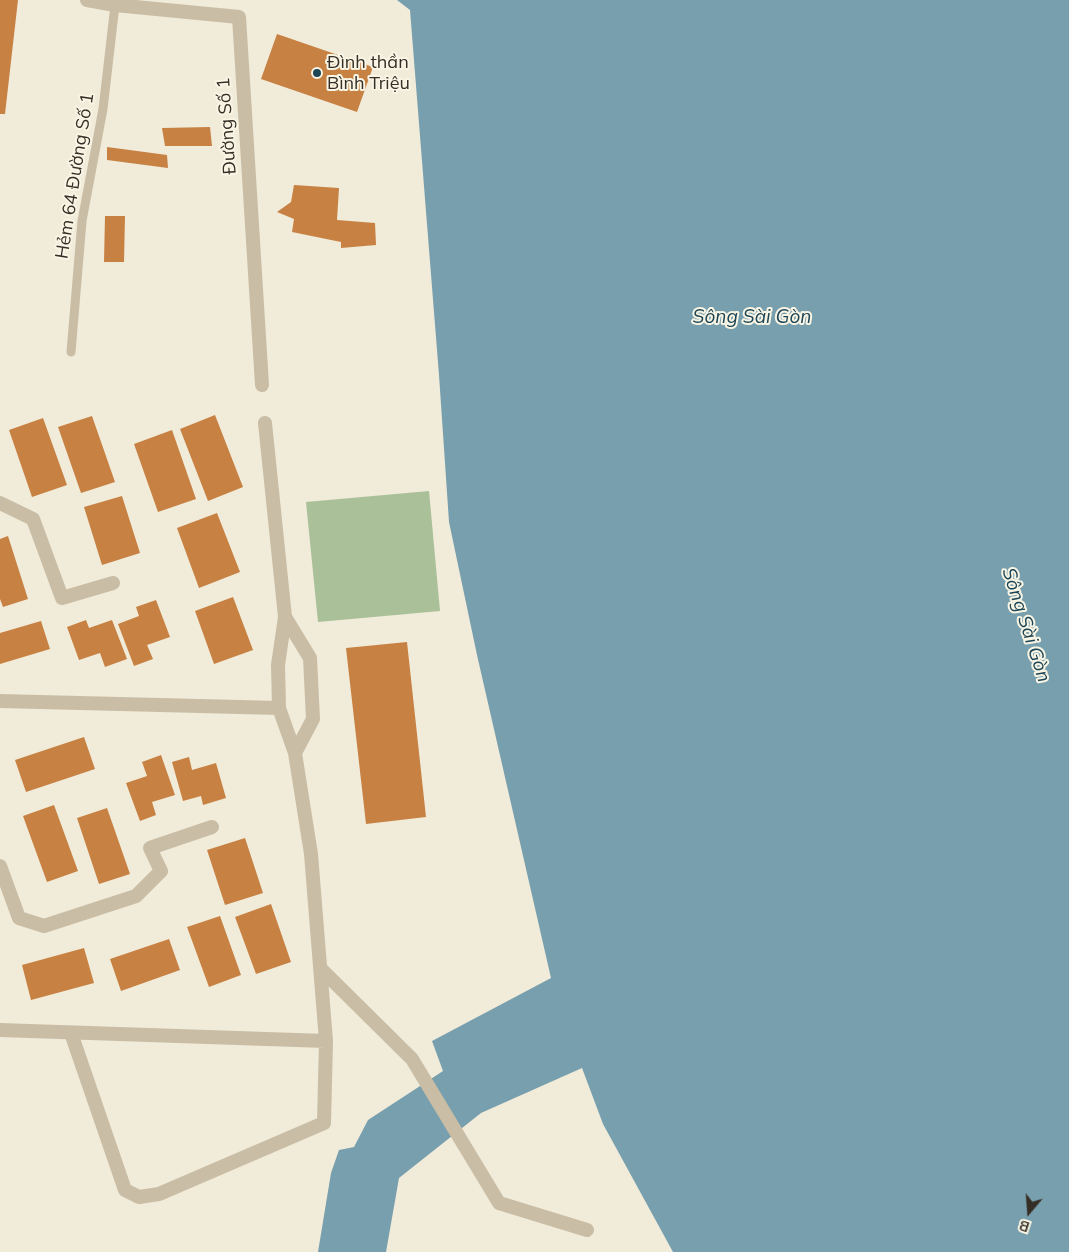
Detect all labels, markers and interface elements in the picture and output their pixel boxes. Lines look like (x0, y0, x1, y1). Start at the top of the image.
place label: Đình thần Bình Triệu (327, 52, 410, 94)
marker: Đình thần Bình Triệu (311, 67, 323, 79)
street label: Đường Số 1 (213, 77, 241, 175)
street label: Hẻm 64 Đường Số 1 (51, 92, 99, 260)
water label: Sông Sài Gòn (693, 306, 811, 328)
water label: Sông Sài Gòn (997, 565, 1055, 685)
north arrow (1004, 1187, 1054, 1237)
text: B (1017, 1216, 1032, 1236)

